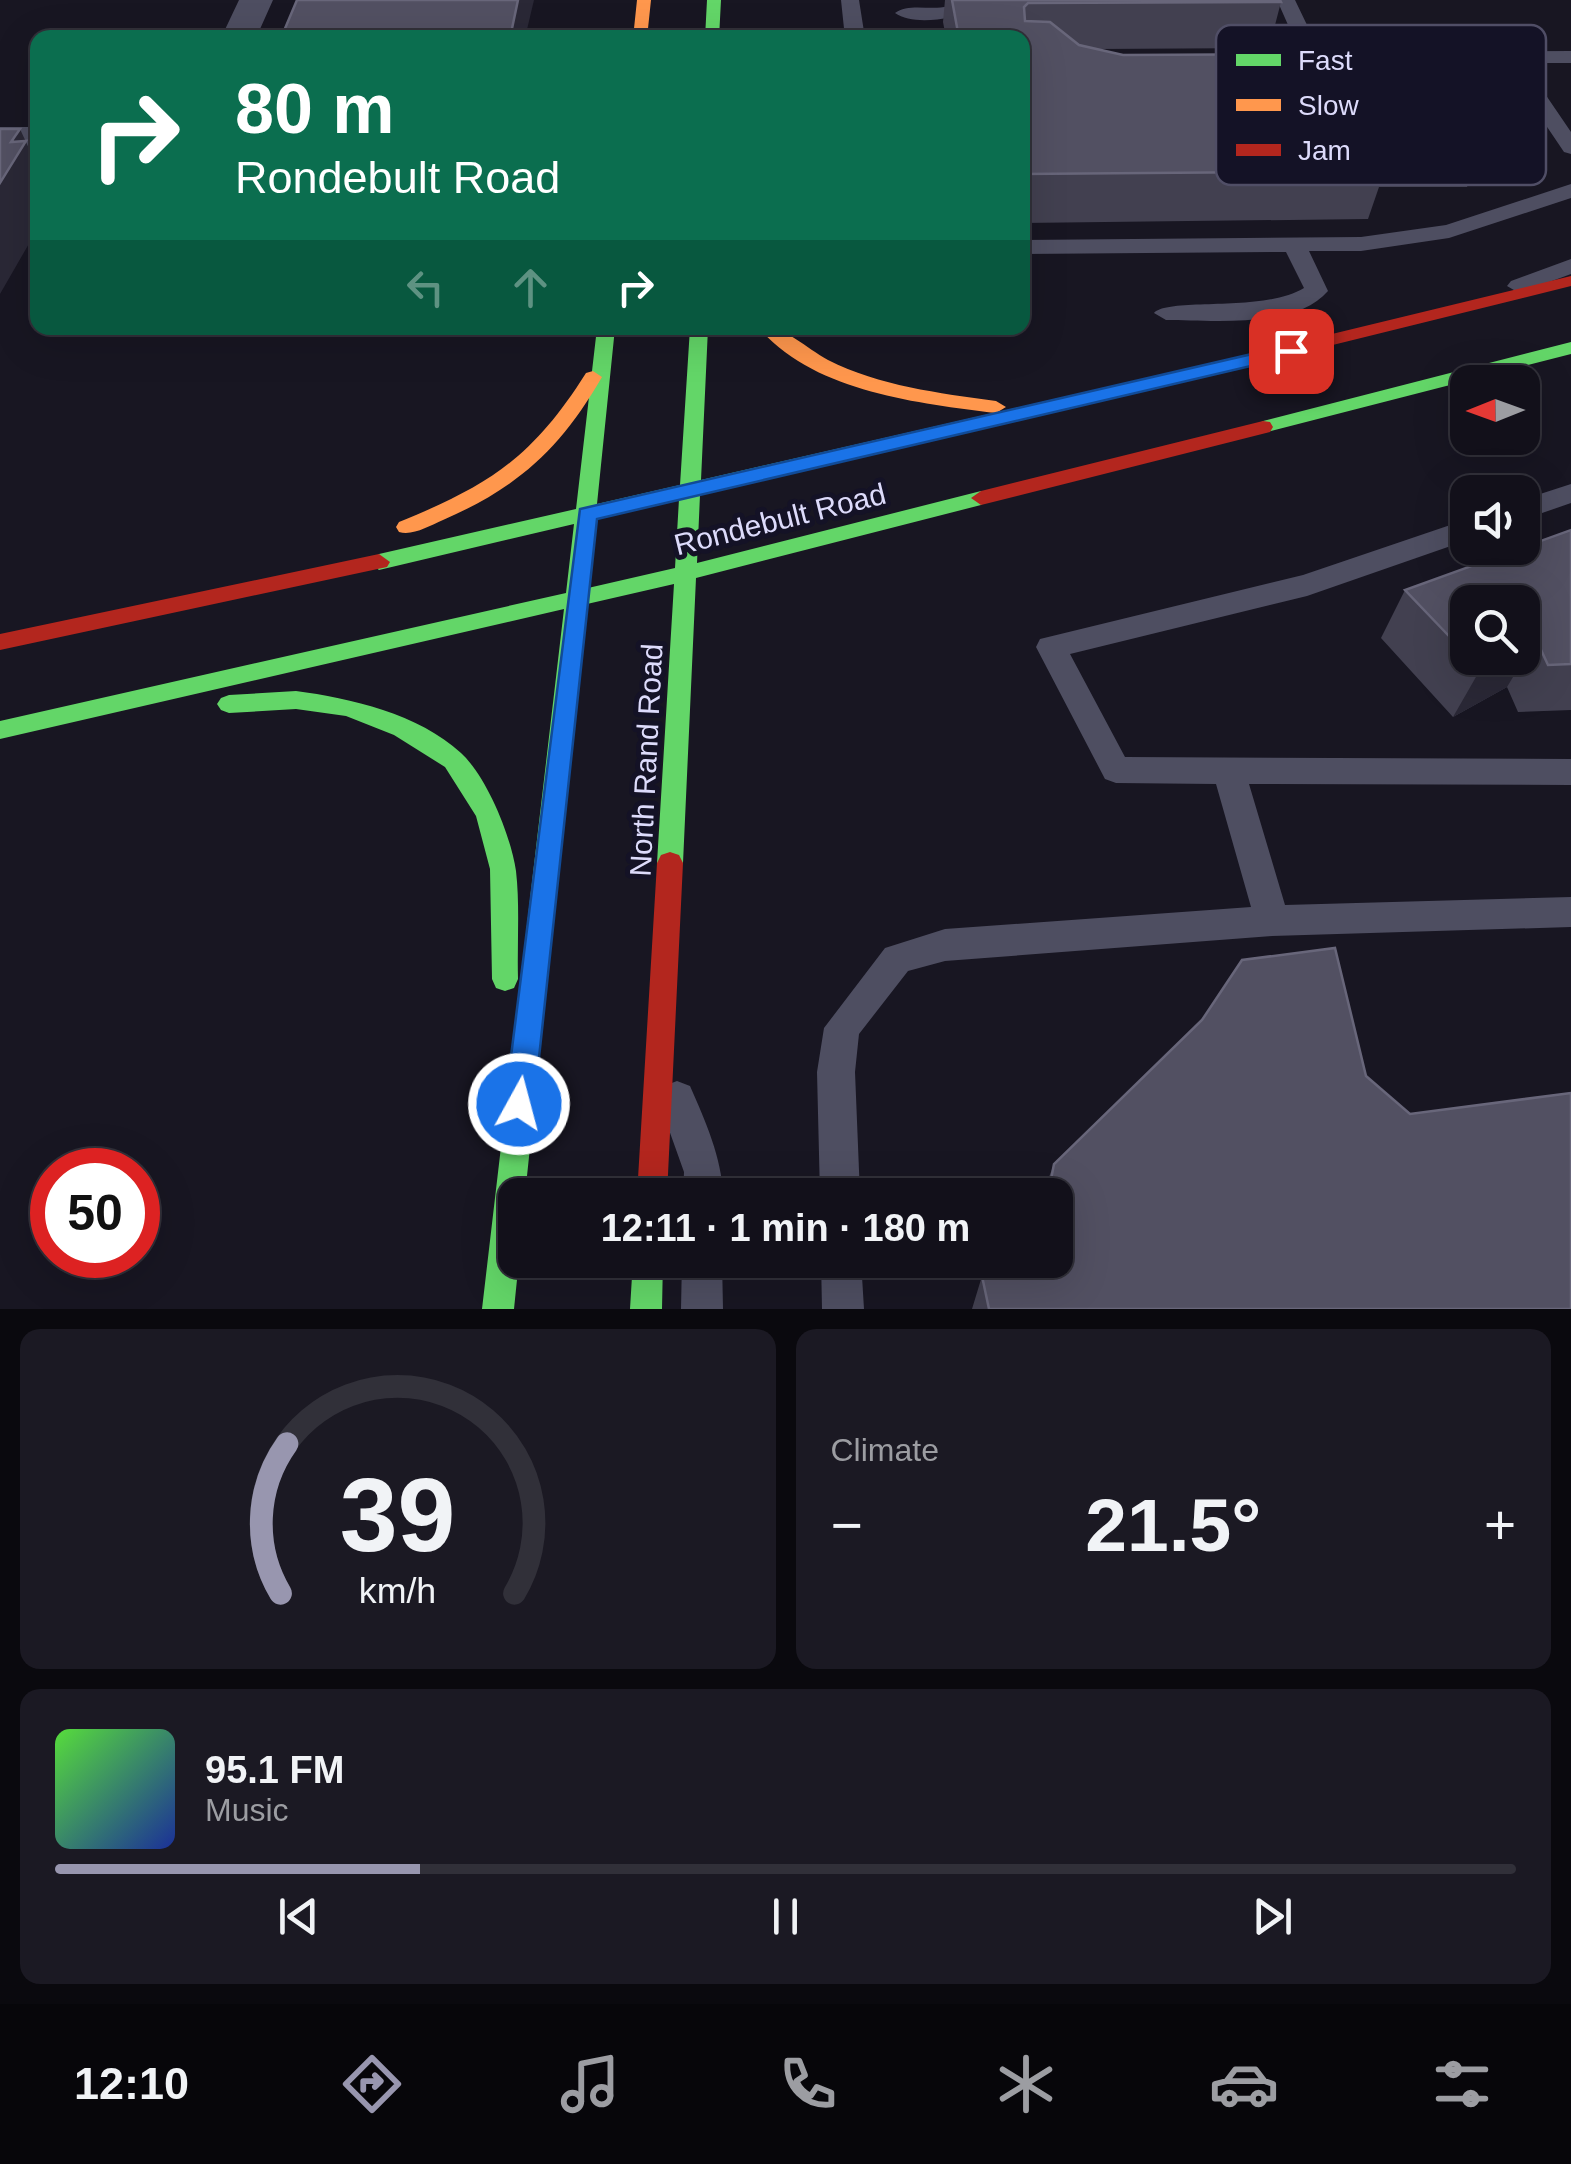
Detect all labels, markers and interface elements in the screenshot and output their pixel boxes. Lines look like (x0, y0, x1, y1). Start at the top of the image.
legend (1216, 25, 1546, 185)
text: Fast (1298, 45, 1353, 76)
icon: right (70, 70, 200, 200)
text: 80 m (235, 70, 395, 148)
text: Slow (1298, 90, 1359, 121)
text: Jam (1298, 135, 1351, 166)
text: Rondebult Road (235, 152, 560, 203)
icon: left (398, 260, 453, 315)
icon: ahead (503, 260, 558, 315)
icon: right (608, 260, 663, 315)
pin (1249, 309, 1334, 394)
icon: arrive (1264, 324, 1319, 379)
north arrow (1450, 365, 1540, 455)
map controls (1450, 365, 1540, 675)
button: sound (1450, 475, 1540, 565)
street label: Rondebult Road (671, 477, 889, 561)
button: search (1450, 585, 1540, 675)
street label: North Rand Road (623, 643, 669, 877)
position arrow (467, 1052, 571, 1156)
speed limit sign: 50 (30, 1148, 160, 1278)
text: 12:11 · 1 min · 180 m (601, 1207, 970, 1249)
text: Climate (831, 1432, 939, 1468)
text: 39 (340, 1457, 456, 1573)
text: 21.5° (1085, 1483, 1261, 1567)
text: − (831, 1494, 863, 1556)
text: + (1484, 1494, 1516, 1556)
text: km/h (359, 1571, 436, 1611)
text: 95.1 FM (205, 1749, 344, 1791)
text: Music (205, 1792, 289, 1828)
icon: previous (271, 1889, 326, 1944)
icon: pause (758, 1889, 813, 1944)
icon: next (1245, 1889, 1300, 1944)
icon: directions (337, 2049, 407, 2119)
icon: music (555, 2049, 625, 2119)
icon: phone (773, 2049, 843, 2119)
icon: climate (991, 2049, 1061, 2119)
icon: car (1209, 2049, 1279, 2119)
icon: filters (1427, 2049, 1497, 2119)
text: 12:10 (74, 2058, 189, 2109)

